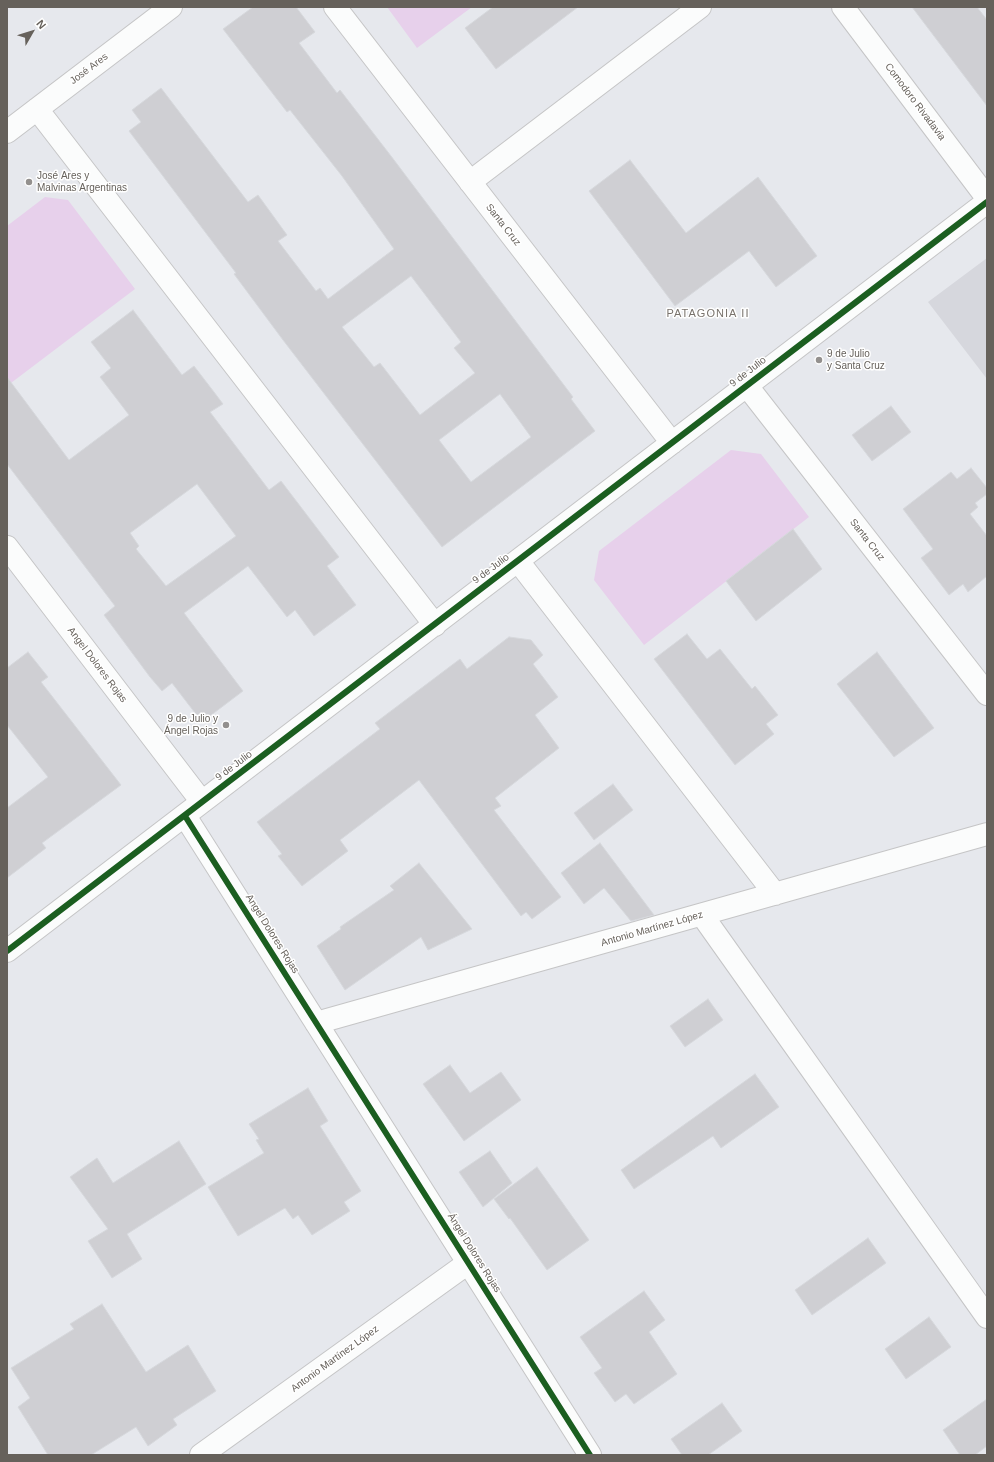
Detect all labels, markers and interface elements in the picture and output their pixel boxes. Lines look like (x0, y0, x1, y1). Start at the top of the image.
north arrow (12, 12, 52, 52)
text: N (34, 18, 48, 31)
street label: José Ares (68, 51, 110, 87)
street label: Comodoro Rivadavia (882, 61, 948, 143)
place label: José Ares y Malvinas Argentinas (37, 170, 127, 194)
marker: José Ares y Malvinas Argentinas (24, 177, 34, 187)
street label: Santa Cruz (483, 202, 523, 248)
district label: PATAGONIA II (667, 307, 749, 321)
place label: 9 de Julio y Santa Cruz (827, 348, 885, 372)
street label: 9 de Julio (727, 354, 769, 390)
marker: 9 de Julio y Santa Cruz (814, 355, 824, 365)
street label: Santa Cruz (847, 517, 887, 563)
street label: 9 de Julio (470, 551, 512, 587)
street label: Angel Dolores Rojas (65, 625, 129, 705)
place label: 9 de Julio y Ángel Rojas (164, 713, 218, 736)
marker: 9 de Julio y Ángel Rojas (221, 720, 231, 730)
street label: 9 de Julio (213, 748, 255, 784)
street label: Angel Dolores Rojas (243, 892, 301, 976)
street label: Antonio Martínez López (600, 909, 704, 949)
street label: Ángel Dolores Rojas (445, 1211, 503, 1295)
street label: Antonio Martínez López (289, 1323, 381, 1395)

